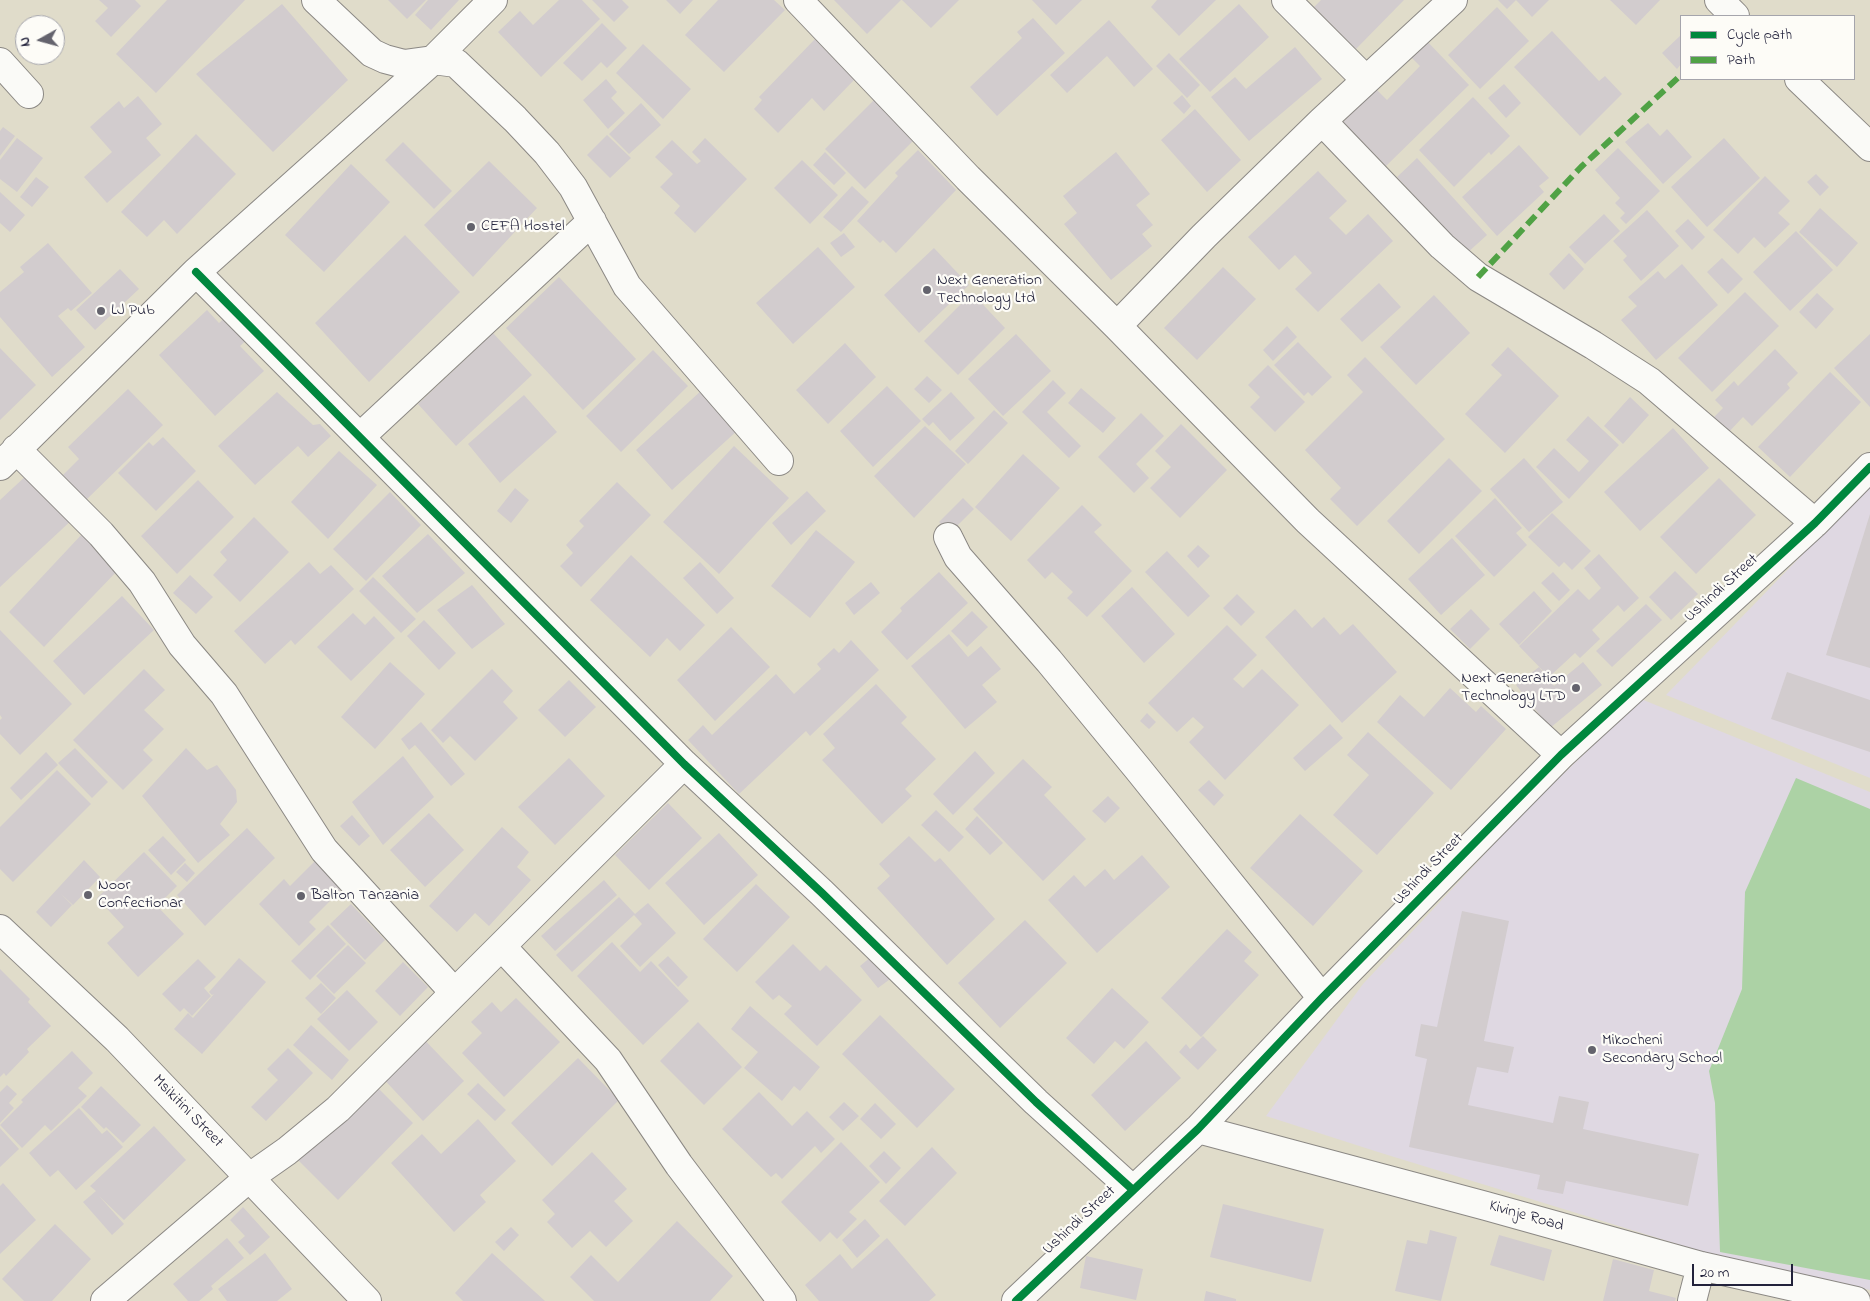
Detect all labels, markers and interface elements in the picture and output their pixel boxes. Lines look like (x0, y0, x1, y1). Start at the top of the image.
north arrow (15, 15, 65, 65)
legend (1680, 15, 1855, 80)
text: Cycle path (1727, 24, 1792, 46)
text: N (15, 36, 37, 48)
text: Path (1727, 49, 1755, 71)
place label: CEFA Hostel (481, 217, 565, 237)
marker: CEFA Hostel (465, 221, 477, 233)
place label: Next Generation Technology Ltd (937, 271, 1042, 309)
marker: Next Generation Technology Ltd (921, 284, 933, 296)
place label: LJ Pub (111, 301, 155, 321)
marker: LJ Pub (95, 305, 107, 317)
street label: Ushindi Street (1681, 551, 1763, 627)
place label: Next Generation Technology LTD (1461, 669, 1566, 707)
marker: Next Generation Technology LTD (1570, 682, 1582, 694)
street label: Ushindi Street (1390, 830, 1468, 910)
place label: Noor Confectionar (98, 876, 183, 914)
place label: Balton Tanzania (311, 886, 419, 906)
marker: Noor Confectionar (82, 889, 94, 901)
marker: Balton Tanzania (295, 890, 307, 902)
place label: Mikocheni Secondary School (1602, 1031, 1722, 1069)
marker: Mikocheni Secondary School (1586, 1044, 1598, 1056)
street label: Msikitini Street (147, 1072, 227, 1152)
street label: Ushindi Street (1040, 1182, 1120, 1260)
street label: Kivinje Road (1486, 1197, 1566, 1237)
scale bar (1695, 1254, 1796, 1286)
text: 20 m (1700, 1262, 1729, 1284)

